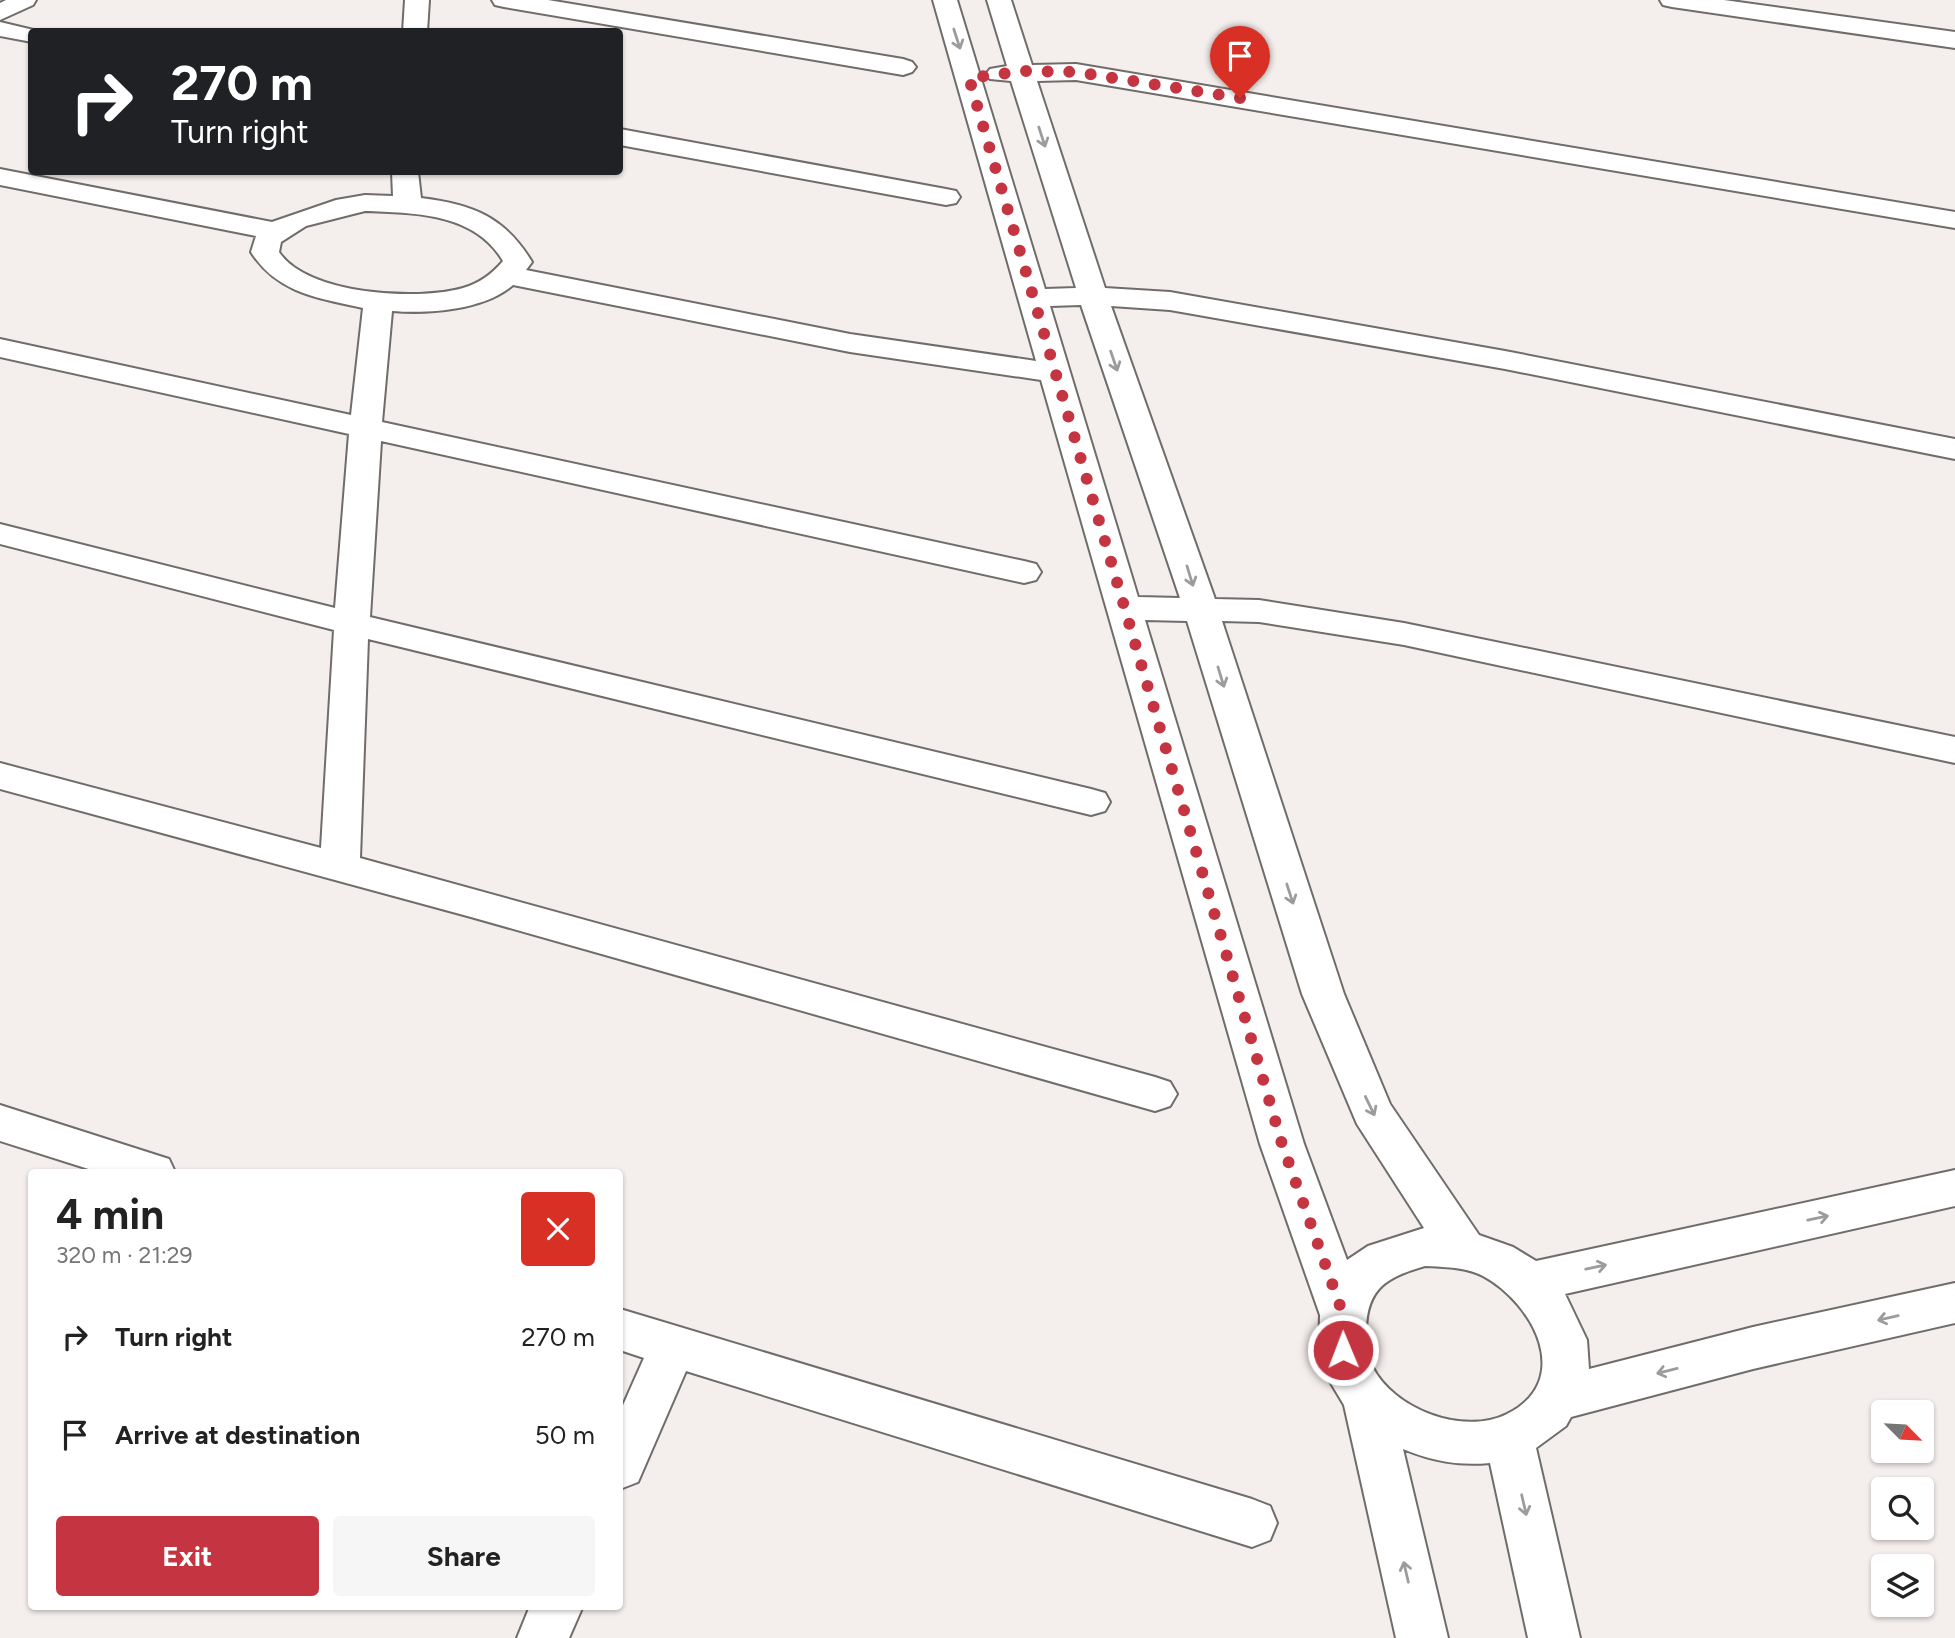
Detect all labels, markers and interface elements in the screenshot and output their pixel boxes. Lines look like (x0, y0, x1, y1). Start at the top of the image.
pin (1210, 26, 1270, 98)
one-way arrow (951, 28, 964, 50)
icon: arrive (1221, 37, 1259, 75)
text: 270 m (171, 53, 313, 112)
icon: right (56, 56, 147, 147)
text: Turn right (171, 113, 309, 151)
one-way arrow (1037, 125, 1049, 147)
one-way arrow (1109, 350, 1121, 372)
one-way arrow (1184, 565, 1197, 587)
one-way arrow (1215, 666, 1228, 688)
one-way arrow (1284, 883, 1297, 905)
one-way arrow (1364, 1095, 1378, 1116)
text: 4 min (56, 1189, 164, 1240)
button: close (521, 1192, 595, 1266)
one-way arrow (1806, 1211, 1829, 1225)
text: 320 m · 21:29 (56, 1241, 193, 1269)
one-way arrow (1584, 1260, 1607, 1274)
one-way arrow (1878, 1312, 1900, 1325)
position arrow (1306, 1313, 1380, 1387)
icon: right (56, 1318, 94, 1356)
text: Turn right (115, 1321, 232, 1353)
text: 270 m (521, 1321, 595, 1353)
one-way arrow (1656, 1365, 1679, 1378)
north arrow (1871, 1400, 1934, 1463)
map controls (1871, 1400, 1934, 1617)
icon: arrive (56, 1416, 94, 1454)
text: Arrive at destination (115, 1419, 360, 1451)
text: 50 m (535, 1419, 595, 1451)
button: search (1871, 1477, 1934, 1540)
one-way arrow (1518, 1493, 1532, 1516)
button: Exit (56, 1516, 319, 1596)
button: Share (333, 1516, 595, 1596)
button: layers (1871, 1554, 1934, 1617)
one-way arrow (1399, 1561, 1412, 1583)

